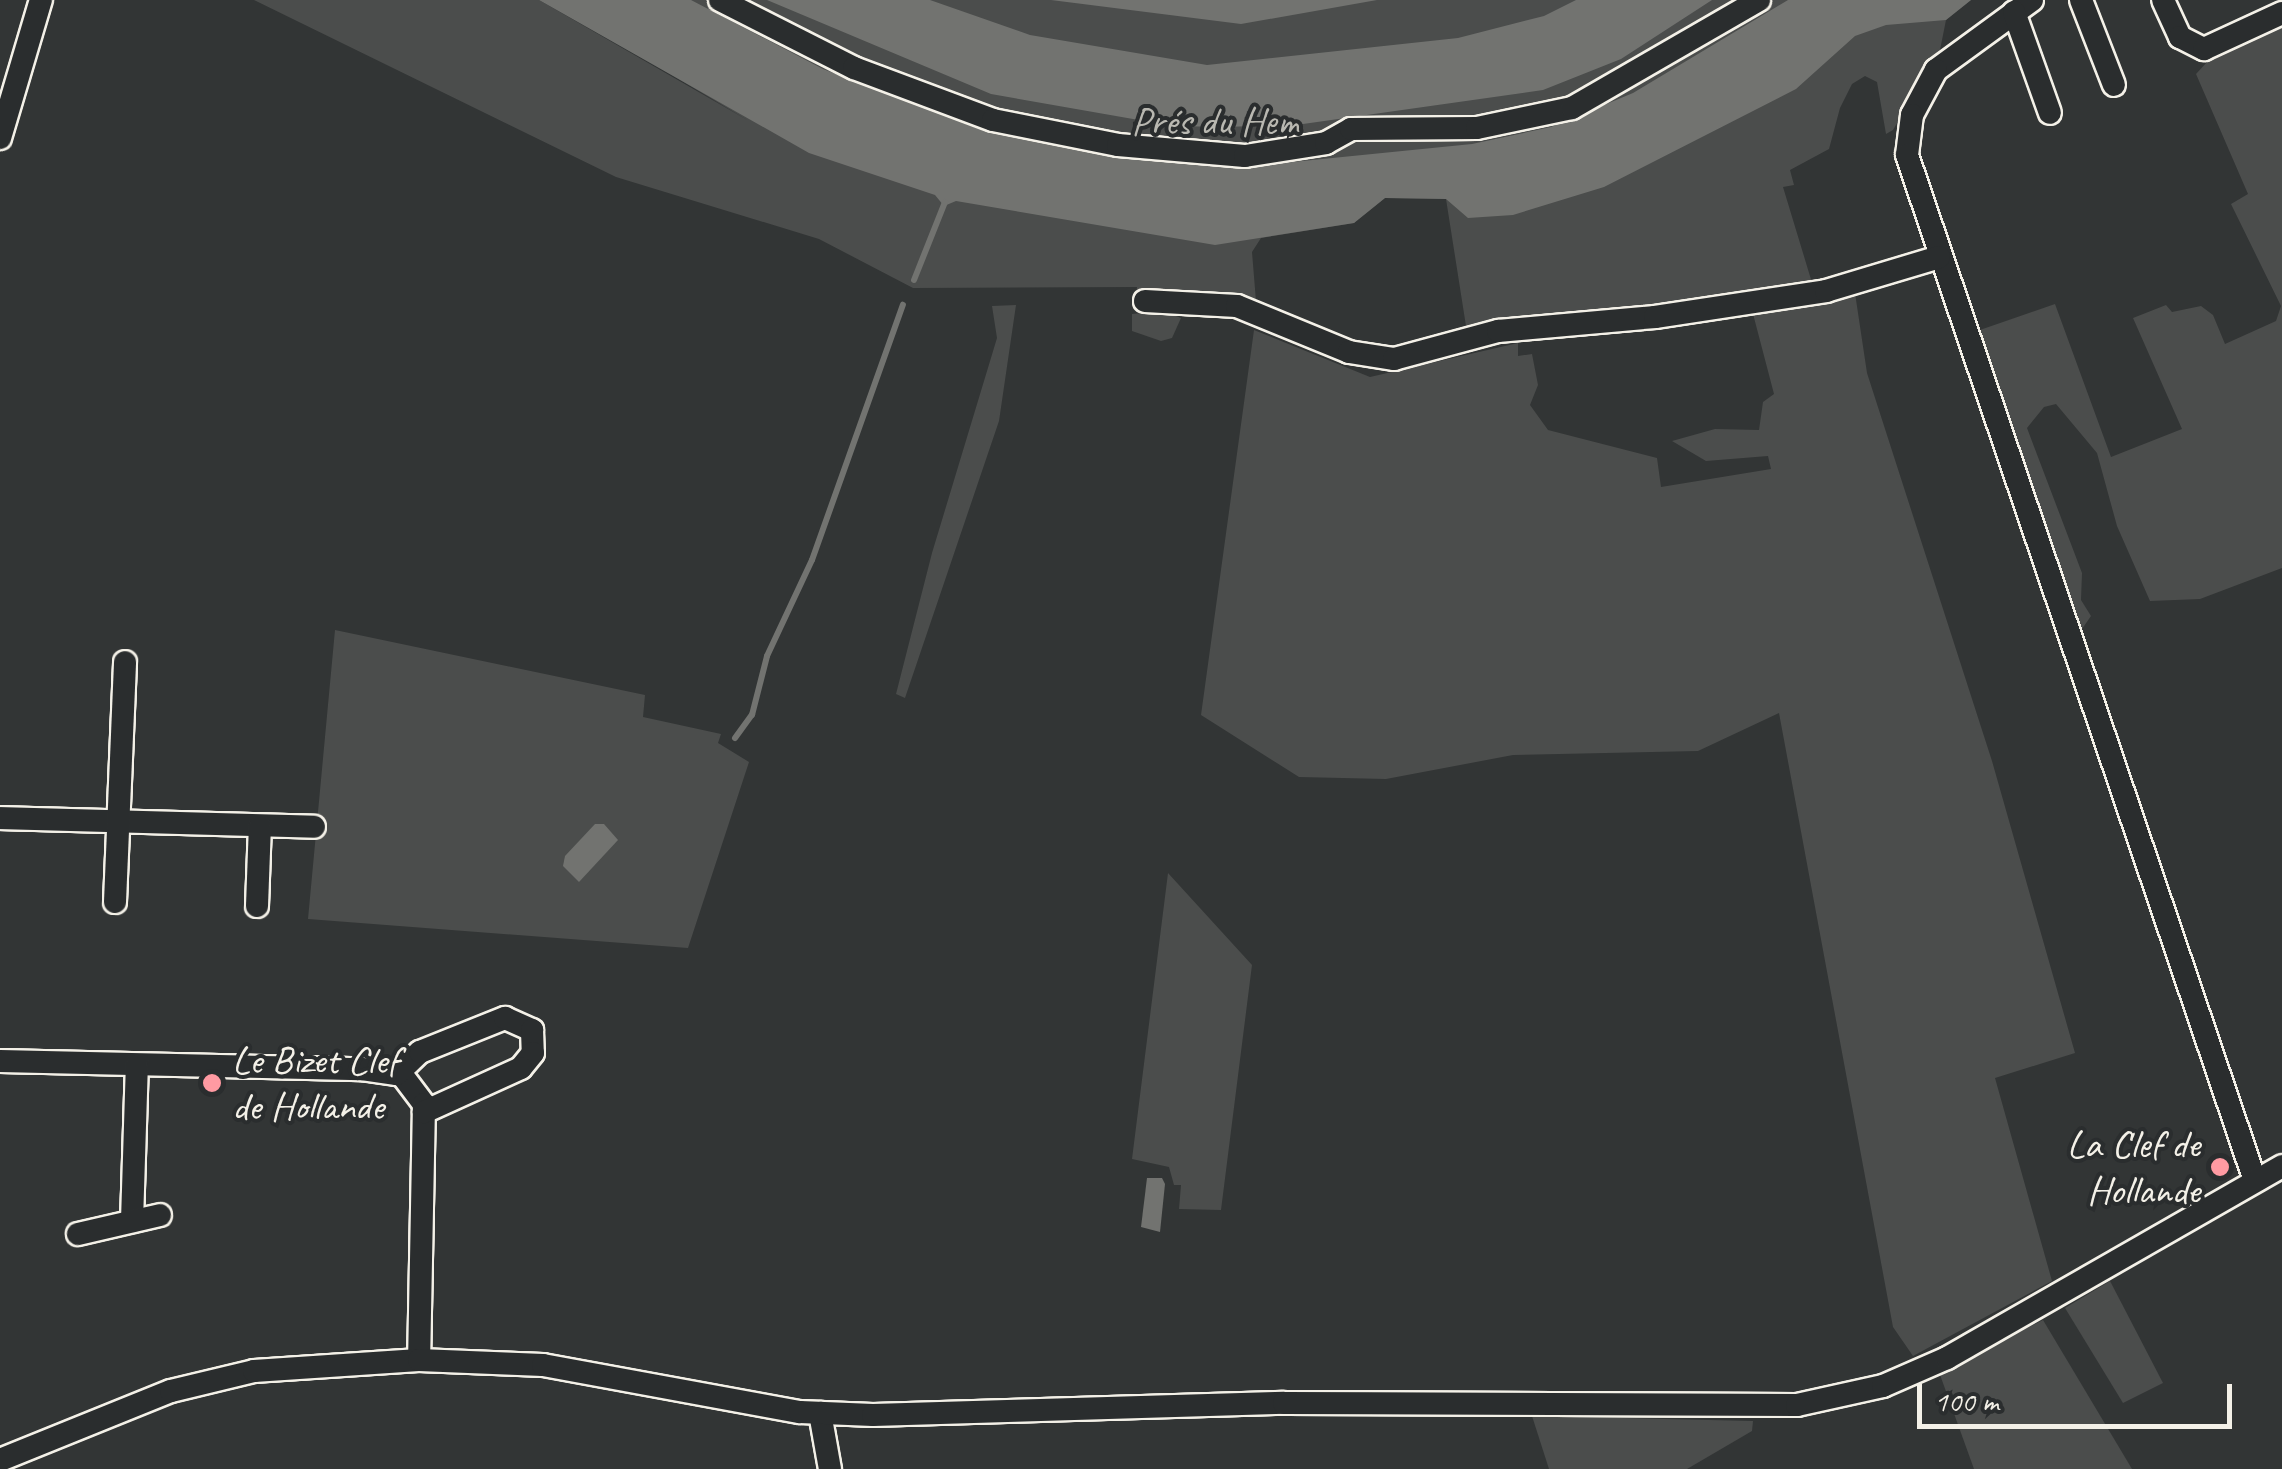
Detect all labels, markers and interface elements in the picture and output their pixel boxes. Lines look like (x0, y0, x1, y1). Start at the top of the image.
park label: Prés du Hem (1132, 97, 1298, 145)
place label: Le Bizet Clef de Hollande (232, 1036, 399, 1130)
marker: Le Bizet Clef de Hollande (201, 1072, 223, 1094)
place label: La Clef de Hollande (2067, 1120, 2200, 1214)
marker: La Clef de Hollande (2209, 1156, 2231, 1178)
scale bar (1922, 1364, 2237, 1426)
text: 100 m (1934, 1382, 1999, 1420)

